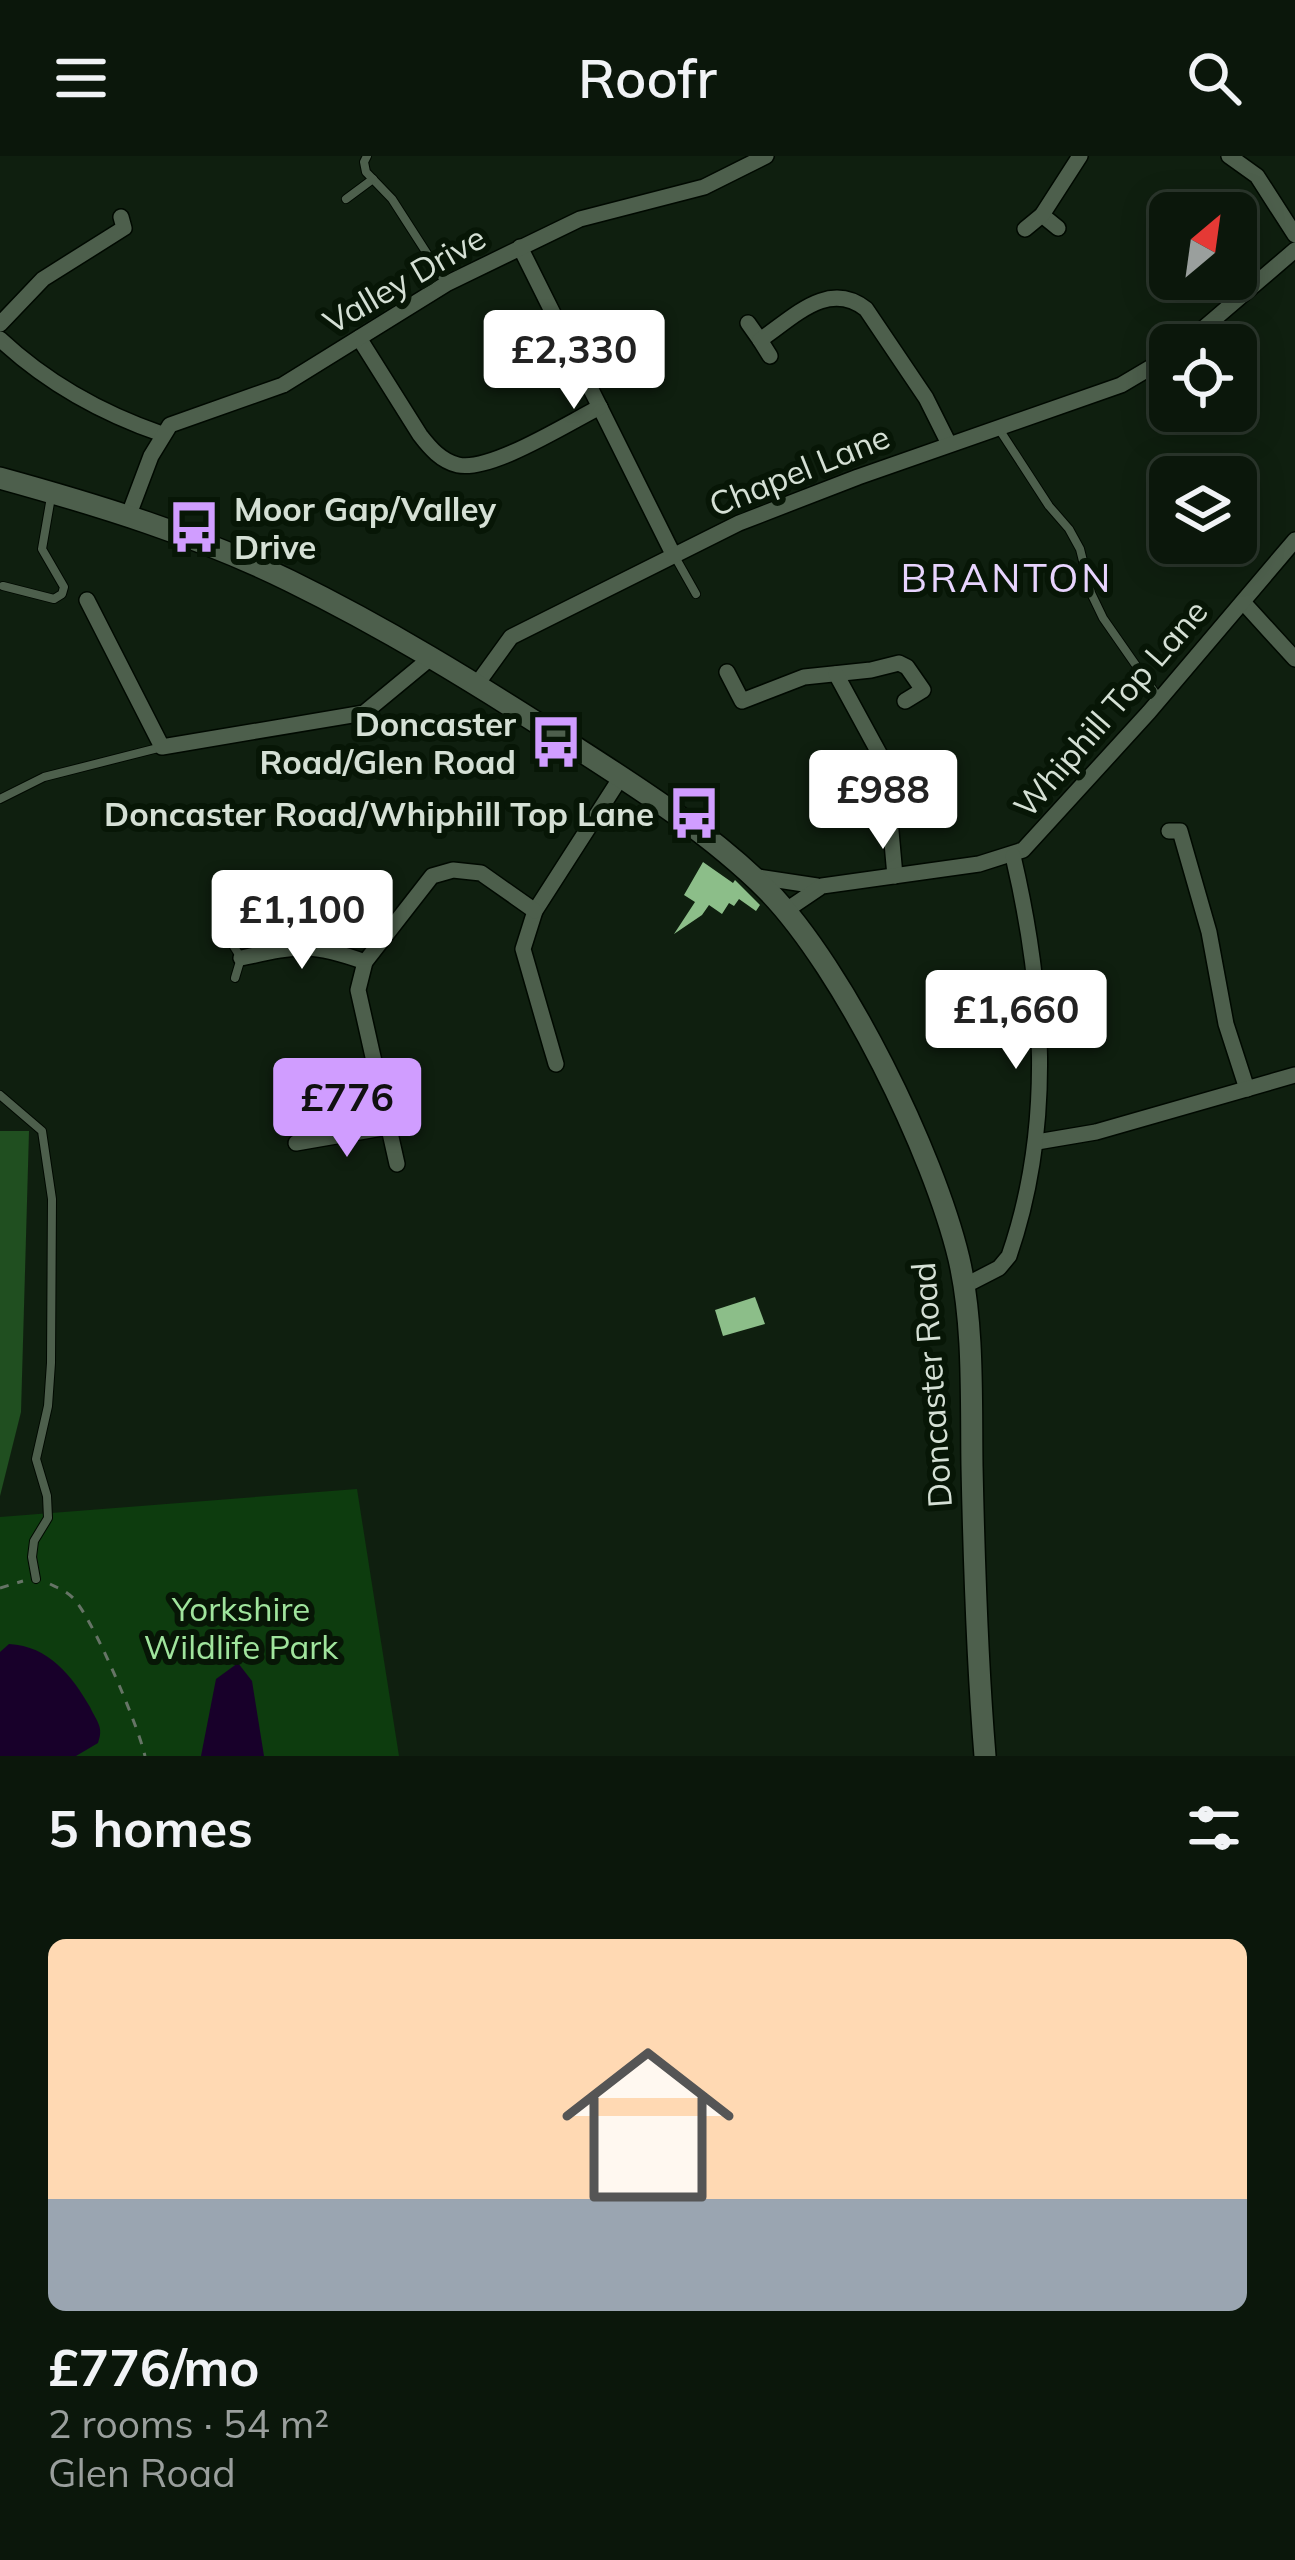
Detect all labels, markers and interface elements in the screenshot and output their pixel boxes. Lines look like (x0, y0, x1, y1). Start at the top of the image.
text: Roofr (578, 44, 717, 112)
icon: menu (48, 45, 114, 111)
icon: search (1181, 45, 1247, 111)
north arrow (1149, 192, 1257, 300)
map controls (1149, 192, 1257, 564)
street label: Valley Drive (316, 216, 492, 342)
pin: £2,330 (476, 310, 672, 412)
text: £2,330 (511, 324, 637, 373)
button: locate (1149, 324, 1257, 432)
street label: Chapel Lane (703, 415, 895, 525)
button: layers (1149, 456, 1257, 564)
place label: Moor Gap/Valley Drive (234, 488, 496, 567)
bus stop icon: Moor Gap/Valley Drive (165, 498, 223, 556)
district label: BRANTON (901, 553, 1113, 602)
street label: Whiphill Top Lane (1004, 591, 1216, 825)
place label: Doncaster Road/Glen Road (259, 703, 516, 782)
bus stop icon: Doncaster Road/Glen Road (527, 713, 585, 771)
pin: £988 (812, 750, 954, 852)
text: £988 (836, 764, 930, 813)
bus stop icon: Doncaster Road/Whiphill Top Lane (665, 784, 723, 842)
place label: Doncaster Road/Whiphill Top Lane (104, 793, 654, 834)
pin: £1,100 (204, 870, 400, 972)
text: £1,100 (239, 884, 365, 933)
pin: £1,660 (918, 970, 1114, 1072)
text: £1,660 (953, 984, 1079, 1033)
pin: £776 (276, 1058, 418, 1160)
text: £776 (300, 1072, 394, 1121)
street label: Doncaster Road (902, 1261, 960, 1509)
park label: Yorkshire Wildlife Park (144, 1588, 339, 1667)
icon: filters (1181, 1795, 1247, 1861)
text: 5 homes (48, 1796, 253, 1860)
icon: home (540, 2017, 756, 2233)
text: £776/mo (48, 2335, 260, 2399)
text: 2 rooms · 54 m² (48, 2399, 329, 2448)
text: Glen Road (48, 2448, 236, 2497)

